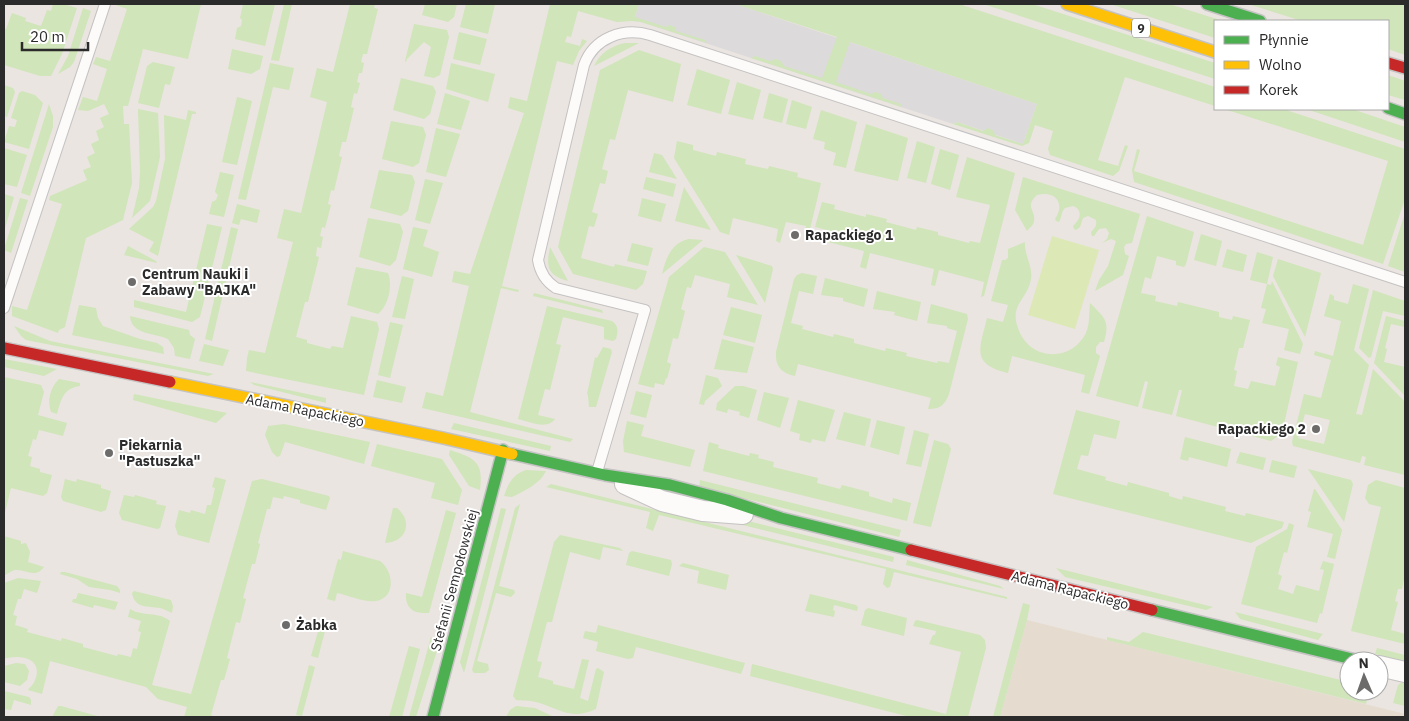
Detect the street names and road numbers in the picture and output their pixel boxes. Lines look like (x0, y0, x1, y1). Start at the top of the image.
road number: 9 (1132, 18, 1150, 38)
street label: Adama Rapackiego (244, 390, 366, 430)
street label: Stefanii Sempołowskiej (426, 507, 482, 653)
street label: Adama Rapackiego (1009, 567, 1131, 613)

